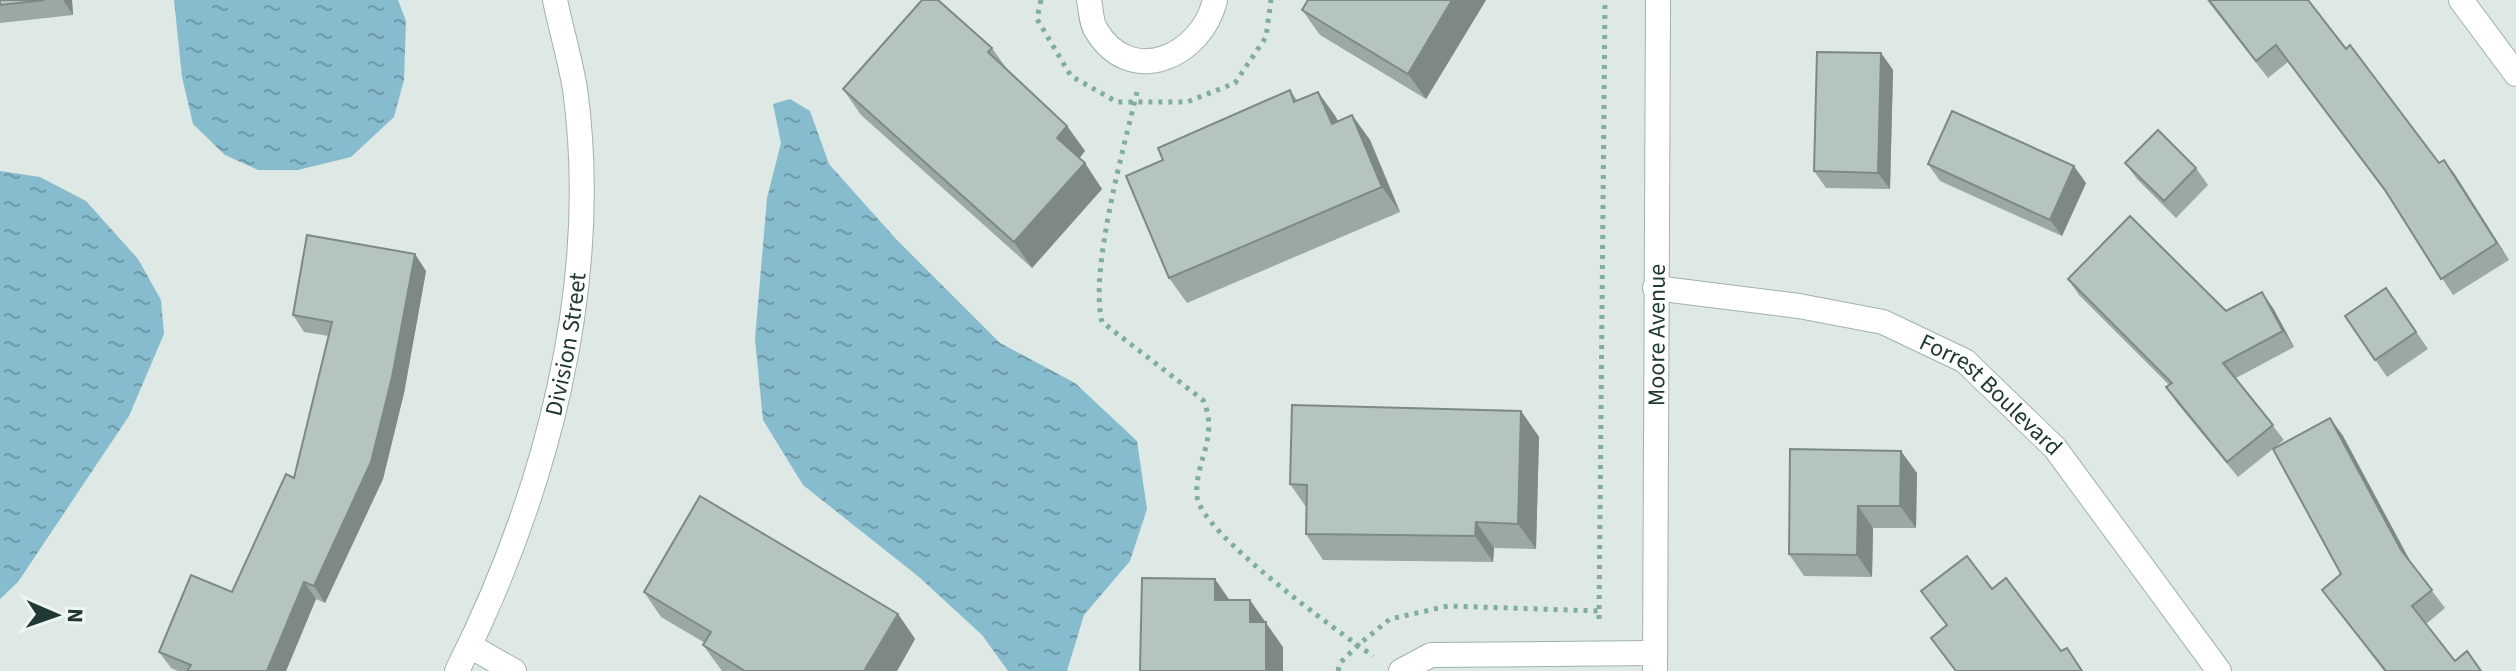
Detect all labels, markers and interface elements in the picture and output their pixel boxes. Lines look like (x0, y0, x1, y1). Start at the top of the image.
street label: Moore Avenue (1639, 264, 1674, 406)
street label: Division Street (536, 271, 595, 419)
street label: Forrest Boulevard (1914, 324, 2070, 464)
north arrow (16, 575, 96, 655)
text: N (59, 608, 91, 624)

